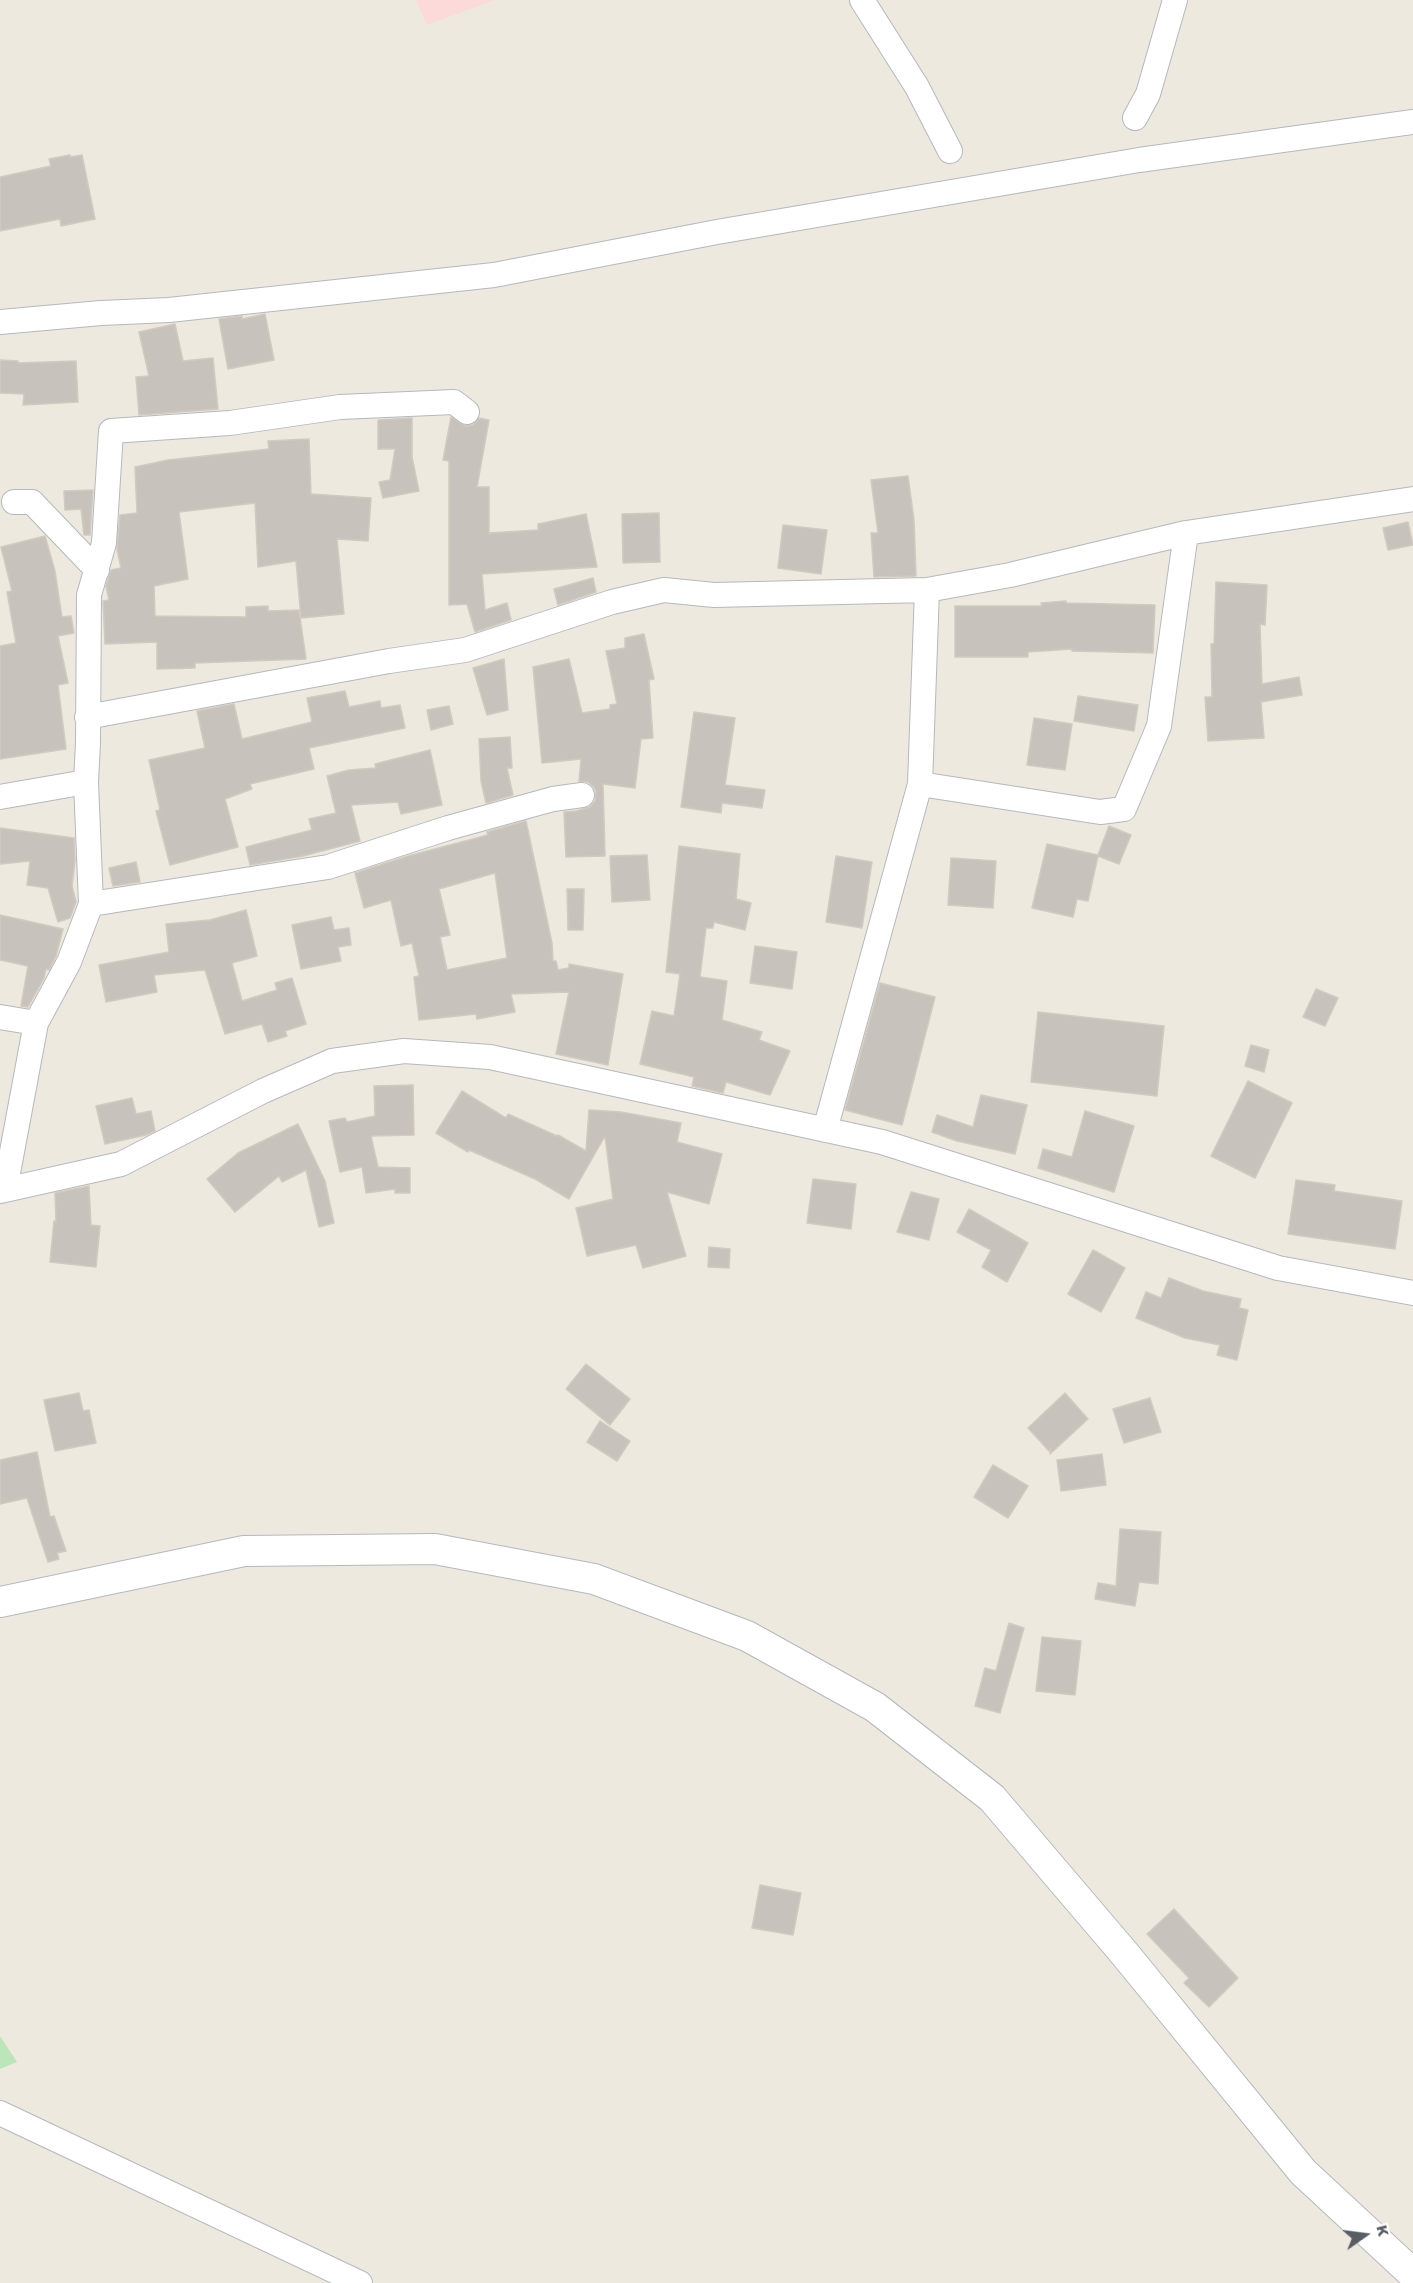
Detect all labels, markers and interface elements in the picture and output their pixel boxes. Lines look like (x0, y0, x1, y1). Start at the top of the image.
north arrow (1335, 2205, 1395, 2265)
text: K (1372, 2223, 1394, 2238)

